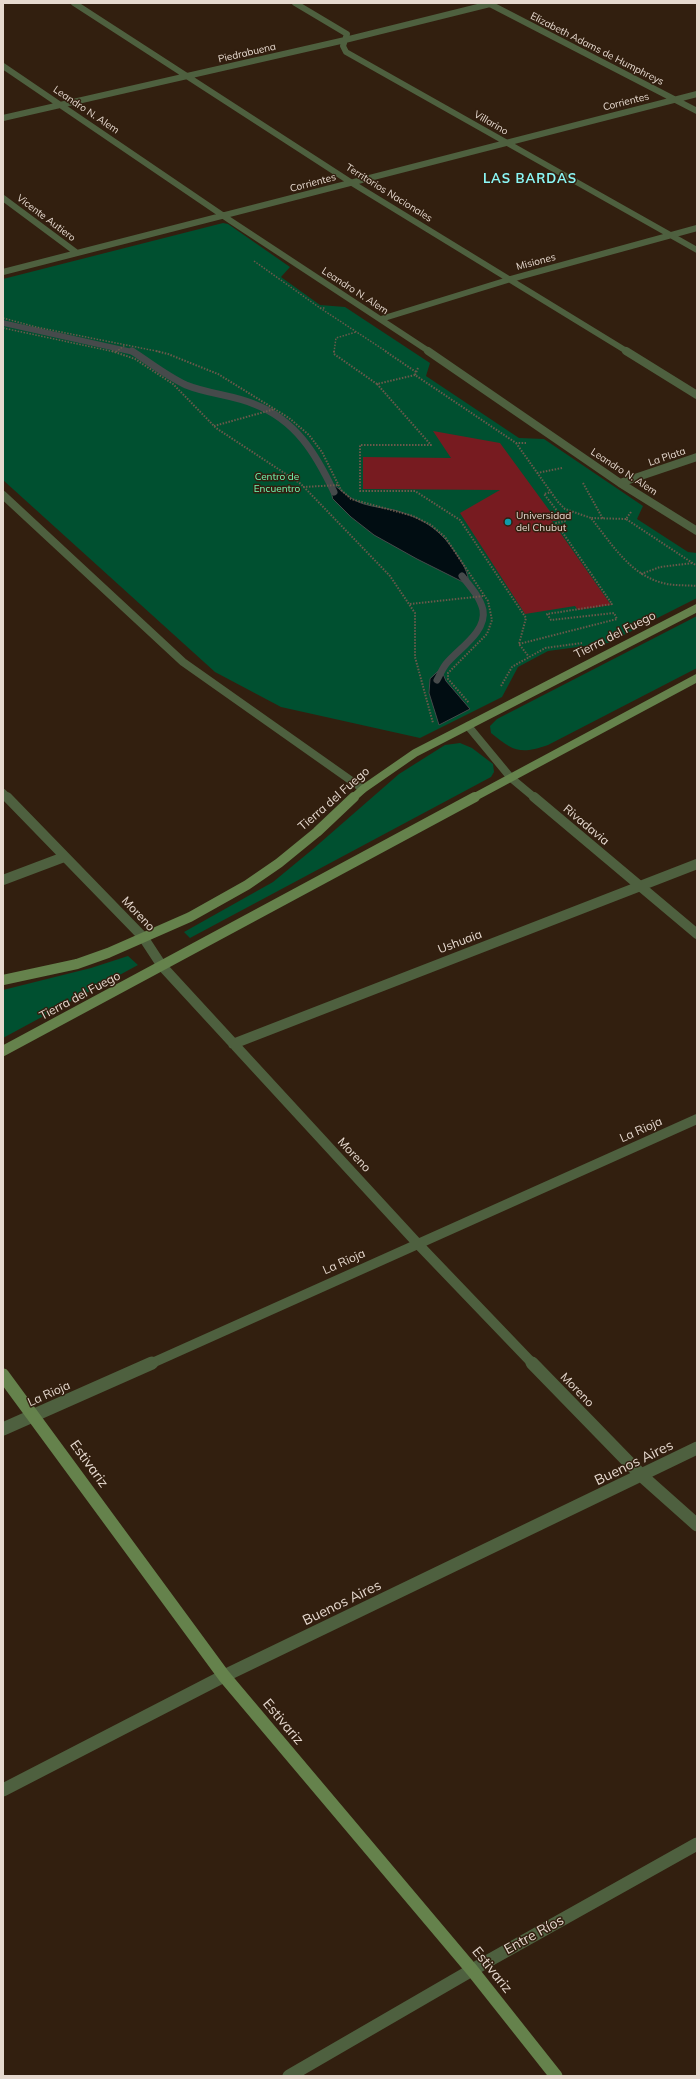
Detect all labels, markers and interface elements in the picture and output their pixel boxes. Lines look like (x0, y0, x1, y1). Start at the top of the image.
street label: Elizabeth Adams de Humphreys (528, 10, 666, 88)
street label: Piedrabuena (217, 41, 277, 65)
street label: Leandro N. Alem (51, 84, 121, 136)
street label: Corrientes (602, 90, 650, 114)
street label: Villarino (472, 108, 510, 138)
street label: Territorios Nacionales (343, 161, 435, 225)
street label: Corrientes (289, 171, 337, 195)
district label: LAS BARDAS (483, 171, 577, 187)
street label: Vicente Autiero (14, 192, 78, 244)
street label: Misiones (515, 251, 557, 273)
street label: Leandro N. Alem (319, 265, 391, 317)
street label: La Plata (647, 445, 687, 469)
street label: Leandro N. Alem (588, 446, 660, 498)
park label: Centro de Encuentro (254, 471, 300, 494)
place label: Universidad del Chubut (516, 510, 571, 534)
marker: Universidad del Chubut (503, 517, 513, 527)
street label: Tierra del Fuego (572, 608, 658, 662)
street label: Tierra del Fuego (296, 764, 372, 834)
street label: Rivadavia (560, 802, 612, 848)
street label: Moreno (118, 894, 158, 934)
street label: Ushuaia (436, 927, 484, 957)
street label: Tierra del Fuego (37, 969, 123, 1023)
street label: La Rioja (618, 1114, 664, 1146)
street label: Moreno (334, 1135, 374, 1175)
street label: La Rioja (321, 1246, 367, 1278)
street label: Moreno (557, 1370, 597, 1410)
street label: La Rioja (26, 1378, 72, 1410)
street label: Estivariz (66, 1437, 112, 1491)
street label: Buenos Aires (592, 1437, 676, 1489)
street label: Buenos Aires (300, 1577, 384, 1629)
street label: Estivariz (259, 1696, 307, 1748)
street label: Entre Ríos (501, 1912, 567, 1958)
street label: Estivariz (468, 1943, 516, 1997)

